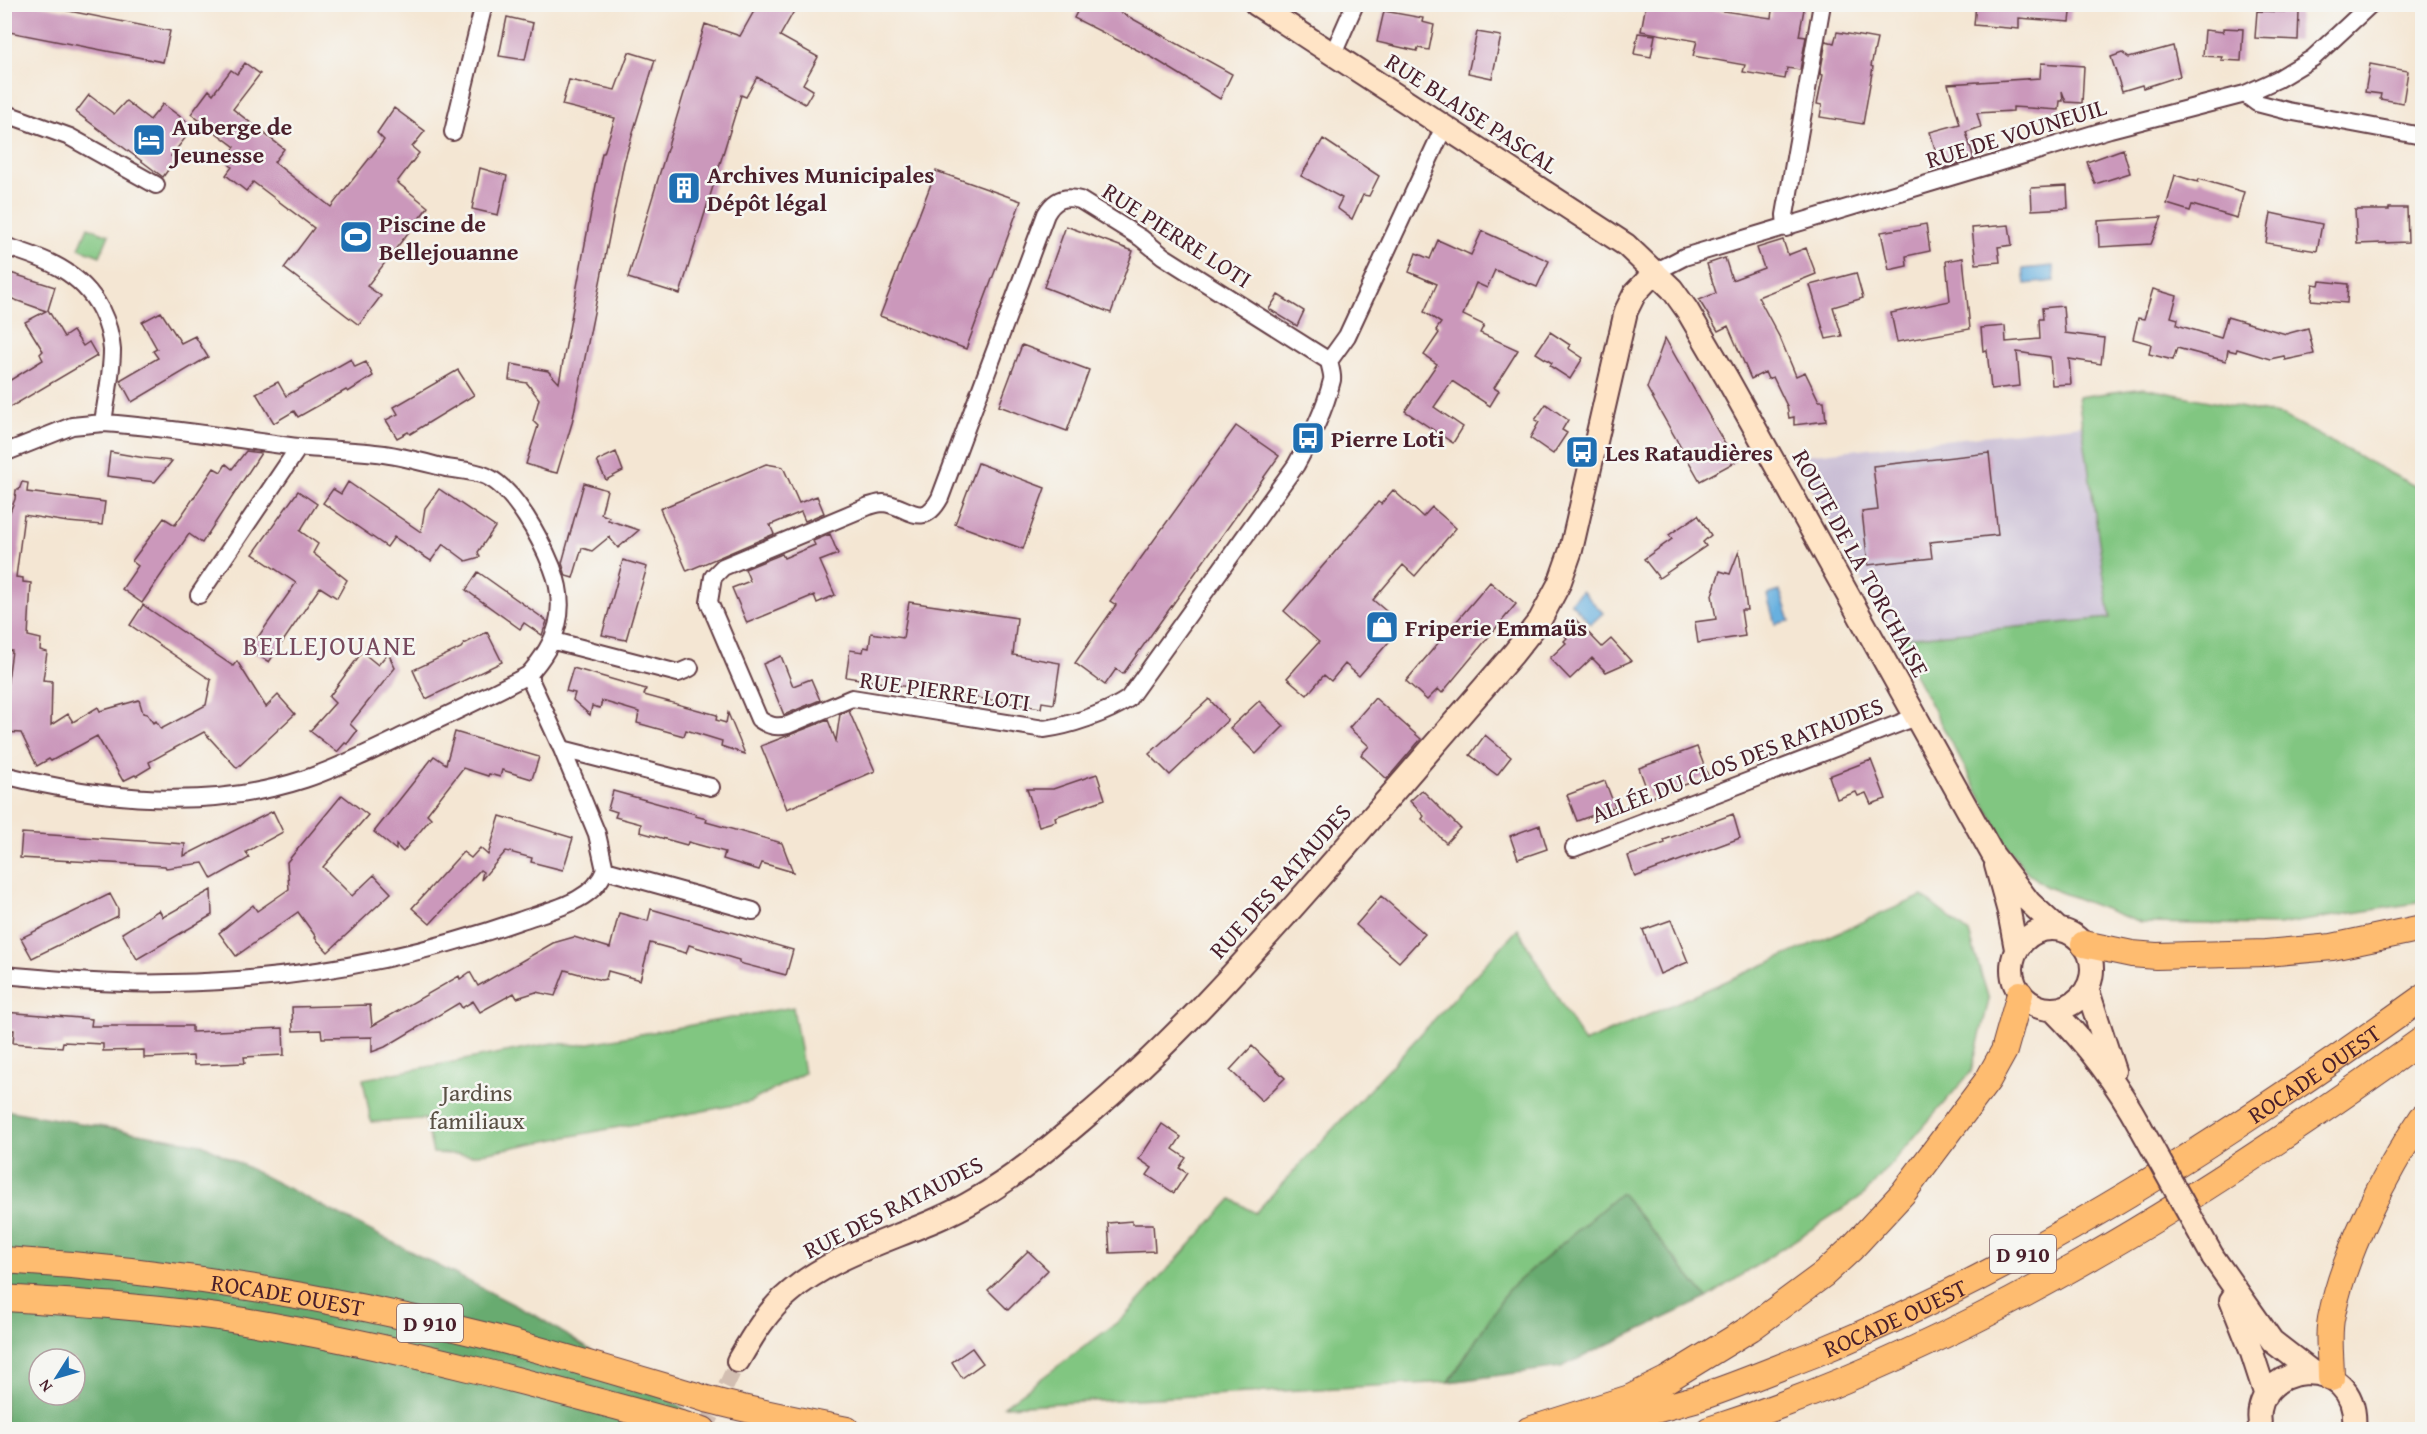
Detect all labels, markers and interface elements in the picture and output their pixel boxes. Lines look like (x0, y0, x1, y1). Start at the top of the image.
street label: RUE BLAISE PASCAL (1379, 44, 1566, 182)
street label: RUE DE VOUNEUIL (1921, 89, 2111, 177)
place label: Auberge de Jeunesse (168, 109, 293, 172)
hotel icon: Auberge de Jeunesse (131, 122, 167, 158)
place label: Archives Municipales Dépôt légal (707, 157, 935, 220)
building icon: Archives Municipales Dépôt légal (666, 170, 702, 206)
street label: RUE PIERRE LOTI (1095, 174, 1259, 296)
place label: Piscine de Bellejouanne (379, 206, 519, 269)
sports icon: Piscine de Bellejouanne (338, 219, 374, 255)
bus stop icon: Pierre Loti (1290, 420, 1326, 456)
place label: Pierre Loti (1331, 421, 1445, 456)
bus stop icon: Les Rataudières (1564, 434, 1600, 470)
place label: Les Rataudières (1605, 435, 1773, 470)
street label: ROUTE DE LA TORCHAISE (1784, 443, 1938, 683)
shop icon: Friperie Emmaüs (1364, 609, 1400, 645)
place label: Friperie Emmaüs (1405, 610, 1587, 645)
district label: BELLEJOUANE (243, 625, 417, 665)
street label: RUE PIERRE LOTI (858, 662, 1032, 720)
street label: ALLÉE DU CLOS DES RATAUDES (1586, 688, 1888, 832)
street label: RUE DES RATAUDES (1201, 796, 1359, 966)
street label: ROCADE OUEST (2240, 1015, 2388, 1132)
park label: Jardins familiaux (429, 1075, 525, 1138)
street label: RUE DES RATAUDES (797, 1146, 989, 1268)
road number: D 910 (1990, 1235, 2056, 1273)
street label: ROCADE OUEST (209, 1264, 368, 1325)
street label: ROCADE OUEST (1817, 1269, 1973, 1366)
road number: D 910 (397, 1304, 463, 1342)
north arrow (27, 1347, 87, 1407)
text: N (32, 1374, 58, 1398)

